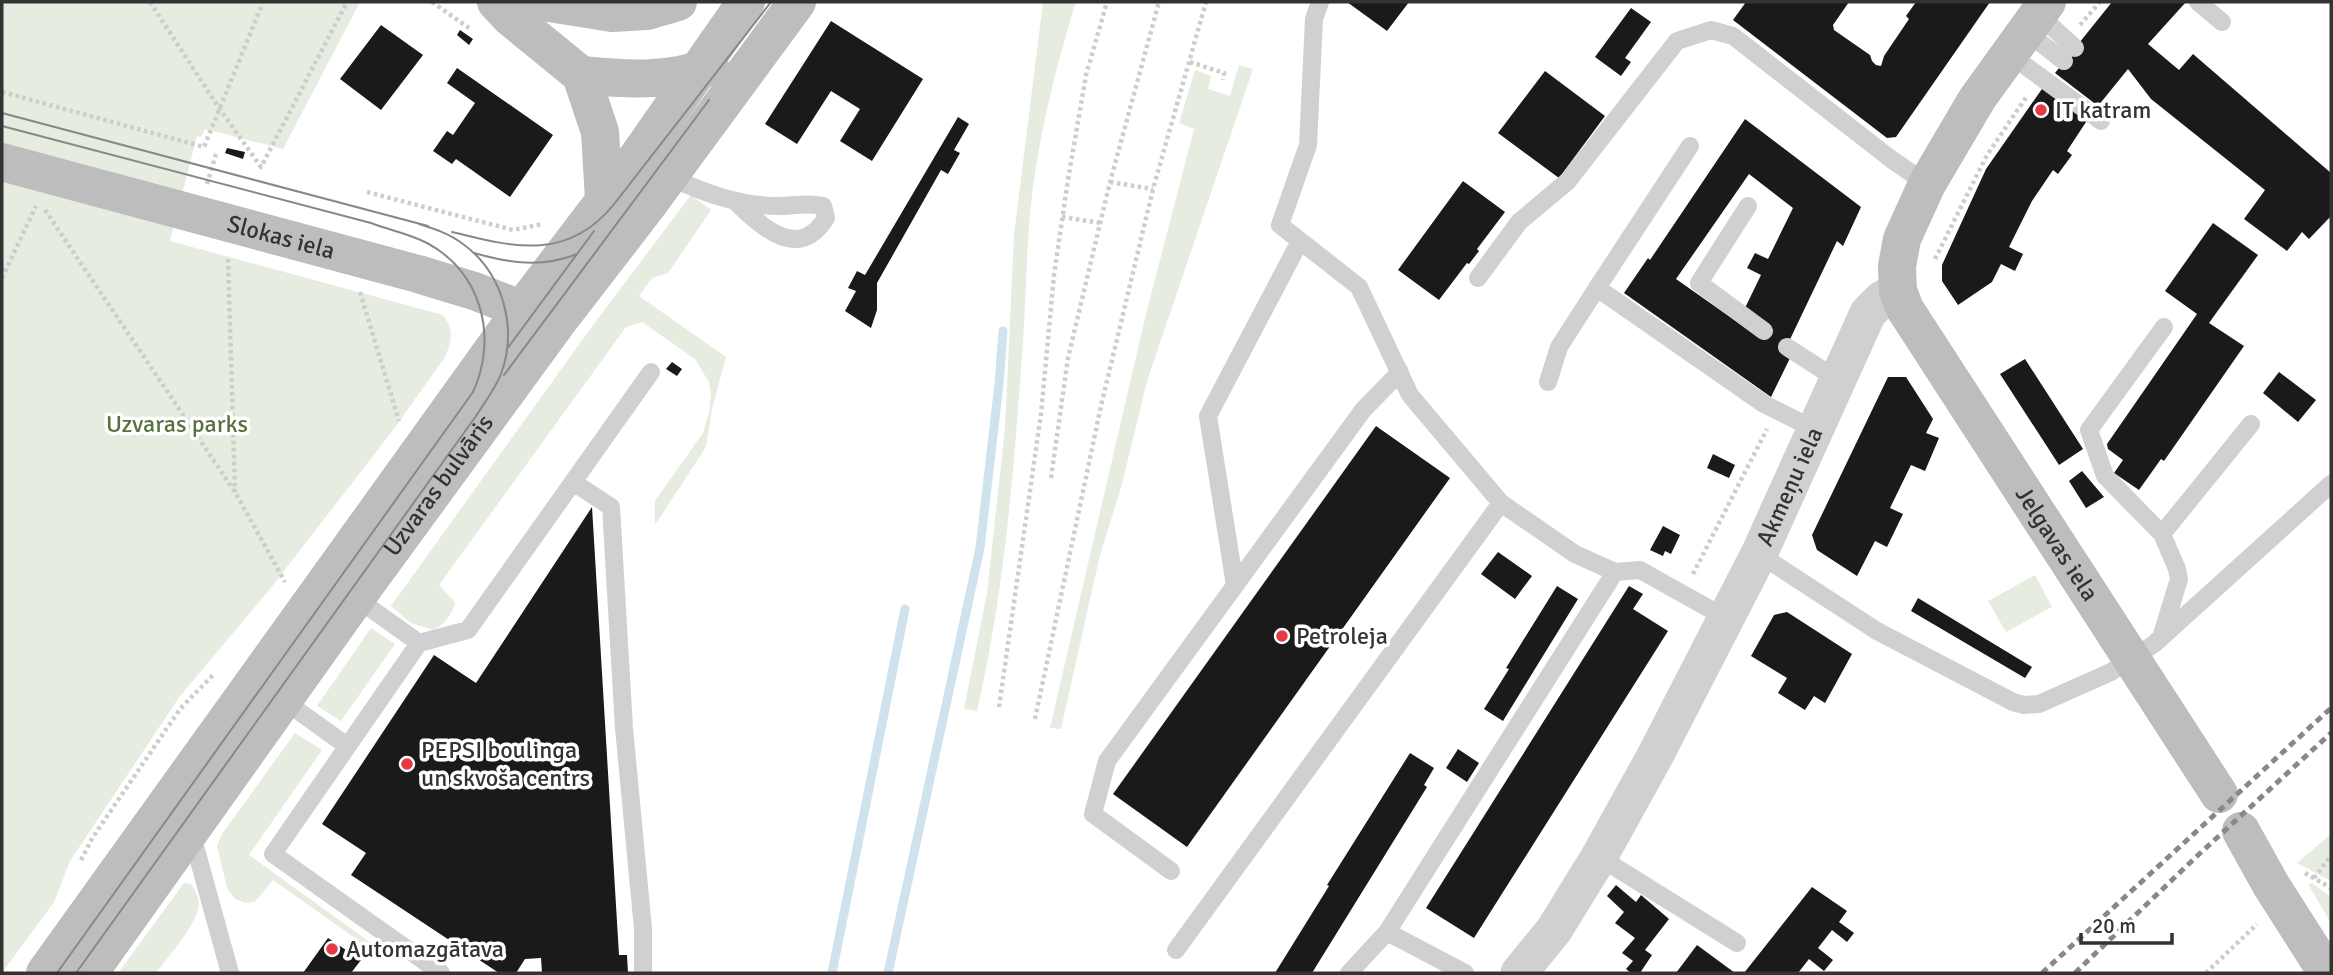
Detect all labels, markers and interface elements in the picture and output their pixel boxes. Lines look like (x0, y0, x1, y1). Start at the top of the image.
place label: IT katram (2055, 95, 2151, 125)
marker: IT katram (2033, 102, 2049, 118)
street label: Slokas iela (224, 208, 338, 266)
park label: Uzvaras parks (106, 409, 248, 439)
street label: Uzvaras bulvāris (377, 409, 500, 562)
street label: Akmeņu iela (1750, 422, 1829, 551)
street label: Jelgavas iela (2009, 481, 2105, 607)
place label: Petroleja (1296, 621, 1388, 651)
marker: Petroleja (1274, 628, 1290, 644)
place label: PEPSI boulinga un skvoša centrs (421, 735, 590, 793)
marker: PEPSI boulinga un skvoša centrs (399, 756, 415, 772)
scale bar (2081, 902, 2172, 946)
text: 20 m (2092, 913, 2136, 939)
place label: Automazgātava (346, 934, 504, 964)
marker: Automazgātava (324, 941, 340, 957)

